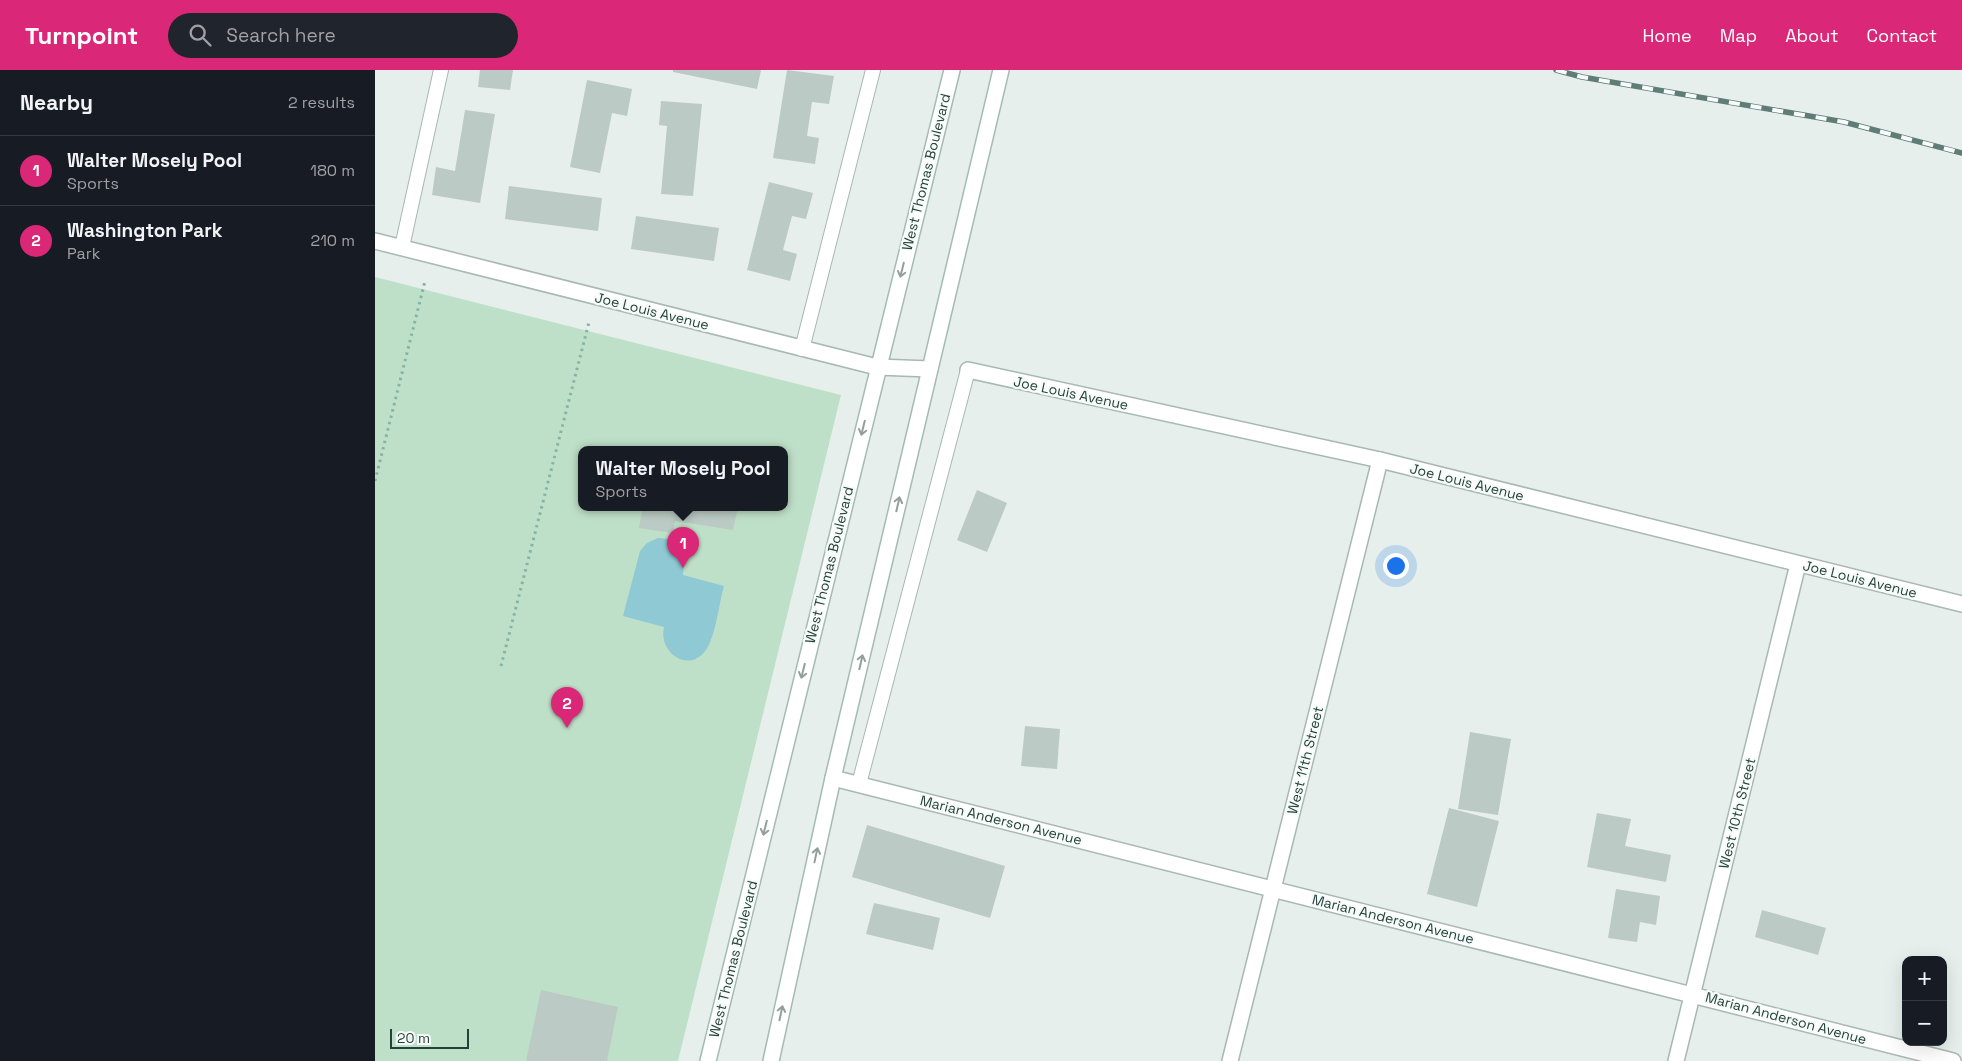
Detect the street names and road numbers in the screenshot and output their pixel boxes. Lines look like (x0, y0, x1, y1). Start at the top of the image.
street label: West Thomas Boulevard (898, 92, 954, 252)
street label: Joe Louis Avenue (593, 288, 711, 334)
street label: Joe Louis Avenue (1012, 372, 1130, 414)
street label: Joe Louis Avenue (1408, 459, 1526, 505)
street label: West Thomas Boulevard (801, 485, 857, 645)
street label: Joe Louis Avenue (1801, 556, 1919, 602)
street label: West 11th Street (1283, 704, 1327, 816)
street label: West 10th Street (1714, 756, 1760, 870)
street label: Marian Anderson Avenue (918, 791, 1084, 849)
street label: West Thomas Boulevard (705, 879, 761, 1039)
street label: Marian Anderson Avenue (1310, 890, 1476, 948)
street label: Marian Anderson Avenue (1703, 988, 1869, 1048)

